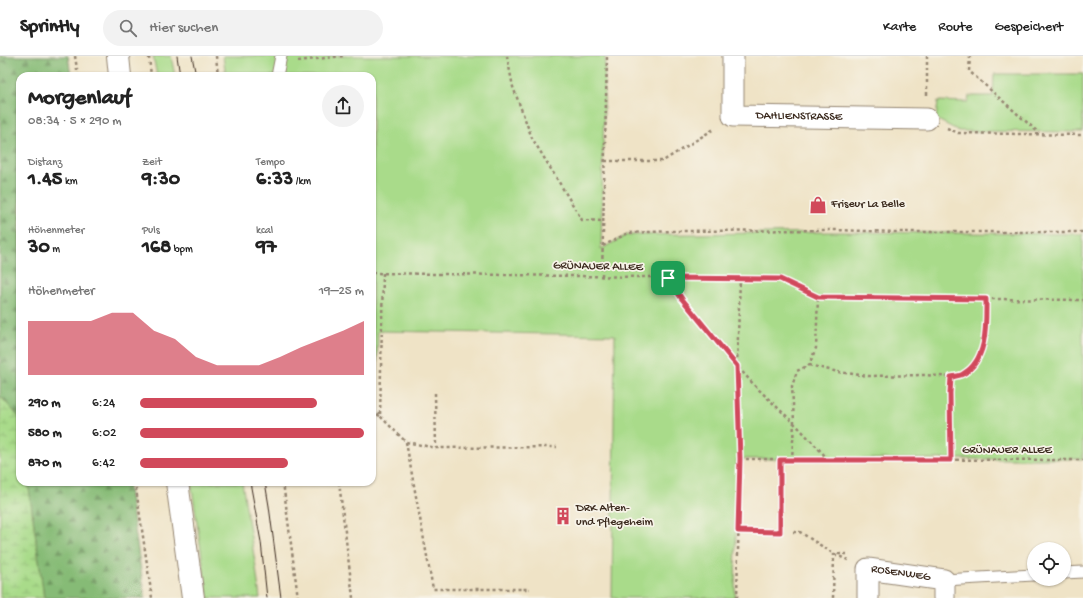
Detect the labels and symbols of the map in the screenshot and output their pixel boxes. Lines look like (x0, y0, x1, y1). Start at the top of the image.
street label: DAHLIENSTRASSE (755, 109, 843, 125)
shop icon: Friseur La Belle (808, 195, 828, 215)
place label: Friseur La Belle (830, 198, 906, 212)
street label: GRÜNAUER ALLEE (553, 259, 644, 275)
pin (651, 261, 685, 295)
street label: GRÜNAUER ALLEE (962, 444, 1053, 458)
place label: DRK Alten- und Pflegeheim (575, 502, 654, 530)
building icon: DRK Alten- und Pflegeheim (553, 506, 573, 526)
street label: ROSENWEG (870, 563, 932, 585)

